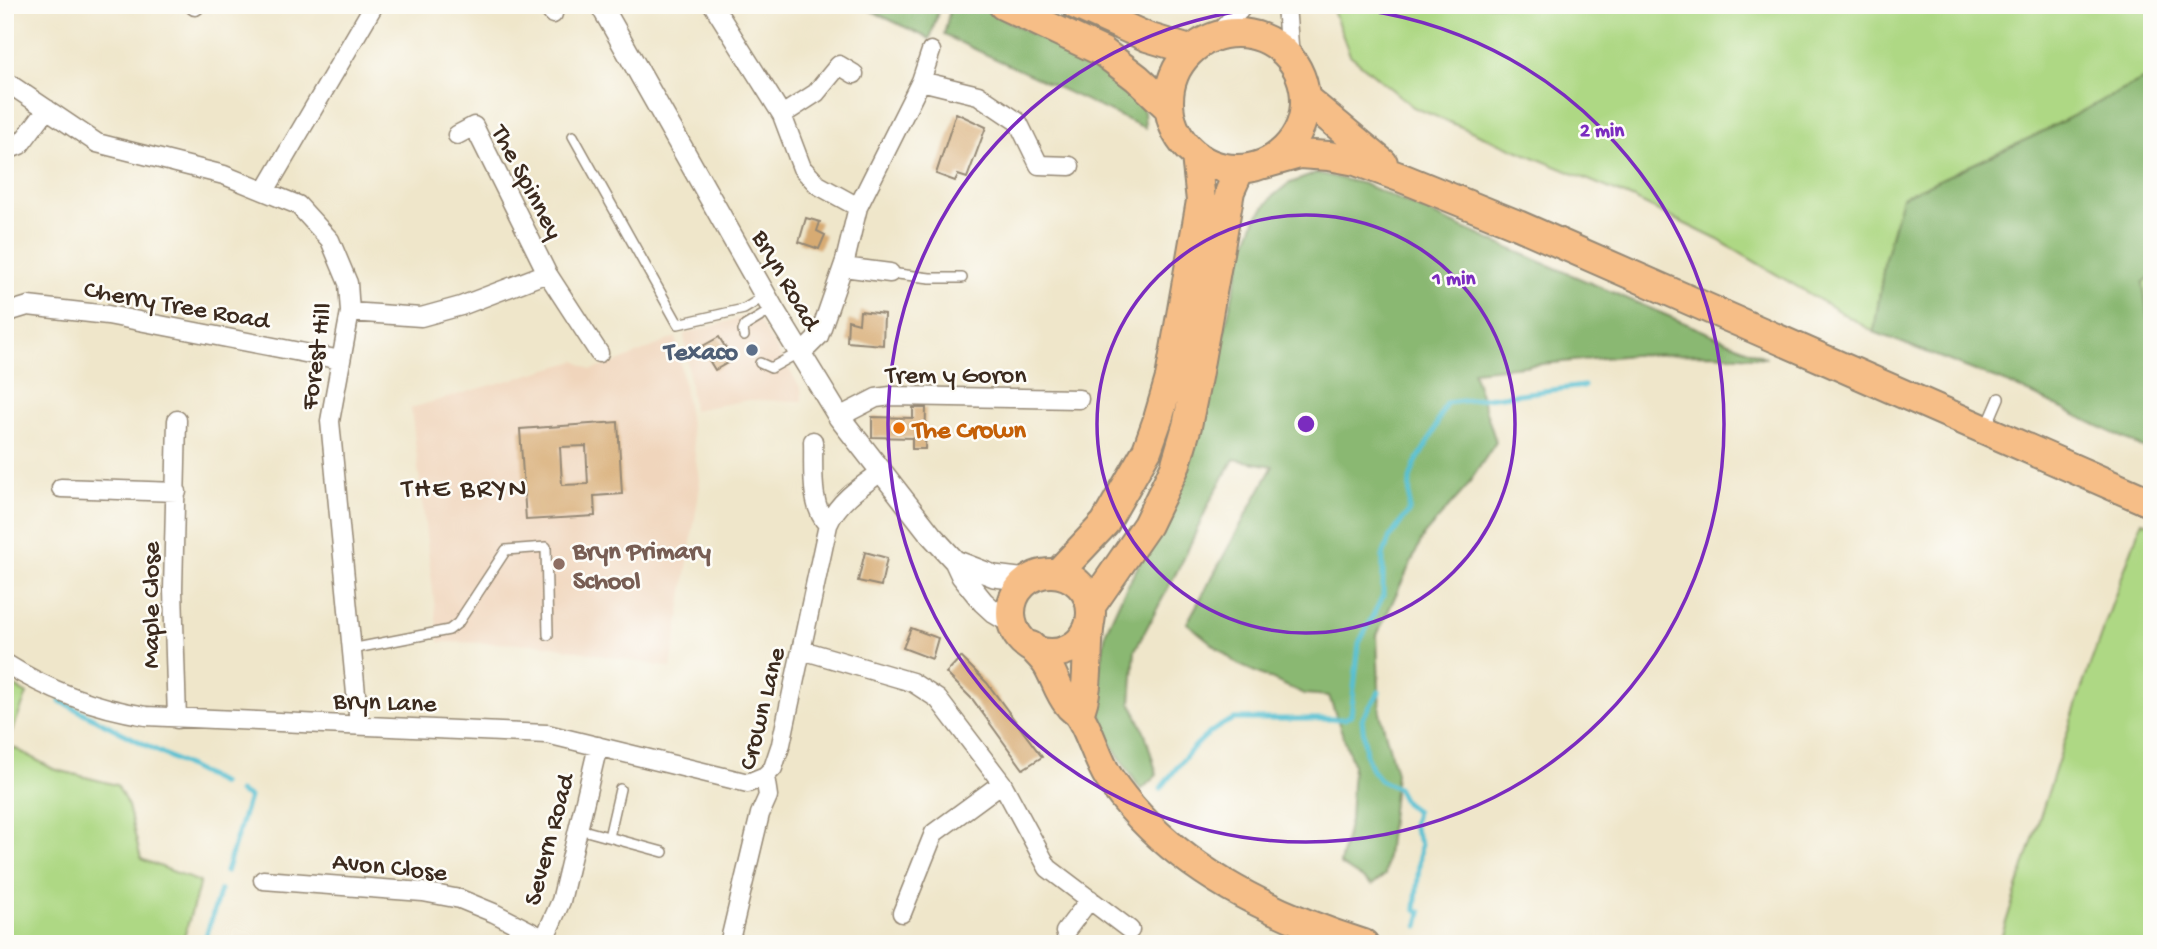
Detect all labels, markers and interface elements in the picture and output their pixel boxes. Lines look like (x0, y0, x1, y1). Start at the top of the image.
street label: The Spinney (481, 119, 568, 246)
text: 2 min (1580, 120, 1625, 145)
street label: Bryn Road (743, 225, 826, 338)
text: 1 min (1432, 268, 1476, 293)
street label: Cherry Tree Road (81, 276, 273, 339)
street label: Forest Hill (295, 301, 341, 413)
place label: Texaco (662, 339, 738, 370)
marker: Texaco (744, 342, 760, 358)
street label: Trem y Goron (883, 362, 1027, 393)
centre of rings (1294, 412, 1318, 436)
place label: The Crown (911, 417, 1026, 448)
marker: The Crown (891, 420, 907, 436)
district label: THE BRYN (399, 474, 529, 507)
place label: Bryn Primary School (572, 538, 711, 599)
street label: Maple Close (138, 541, 169, 668)
marker: Bryn Primary School (551, 556, 567, 572)
street label: Crown Lane (734, 644, 795, 774)
street label: Bryn Lane (332, 687, 438, 722)
street label: Severn Road (519, 769, 584, 909)
street label: Avon Close (331, 848, 449, 891)

